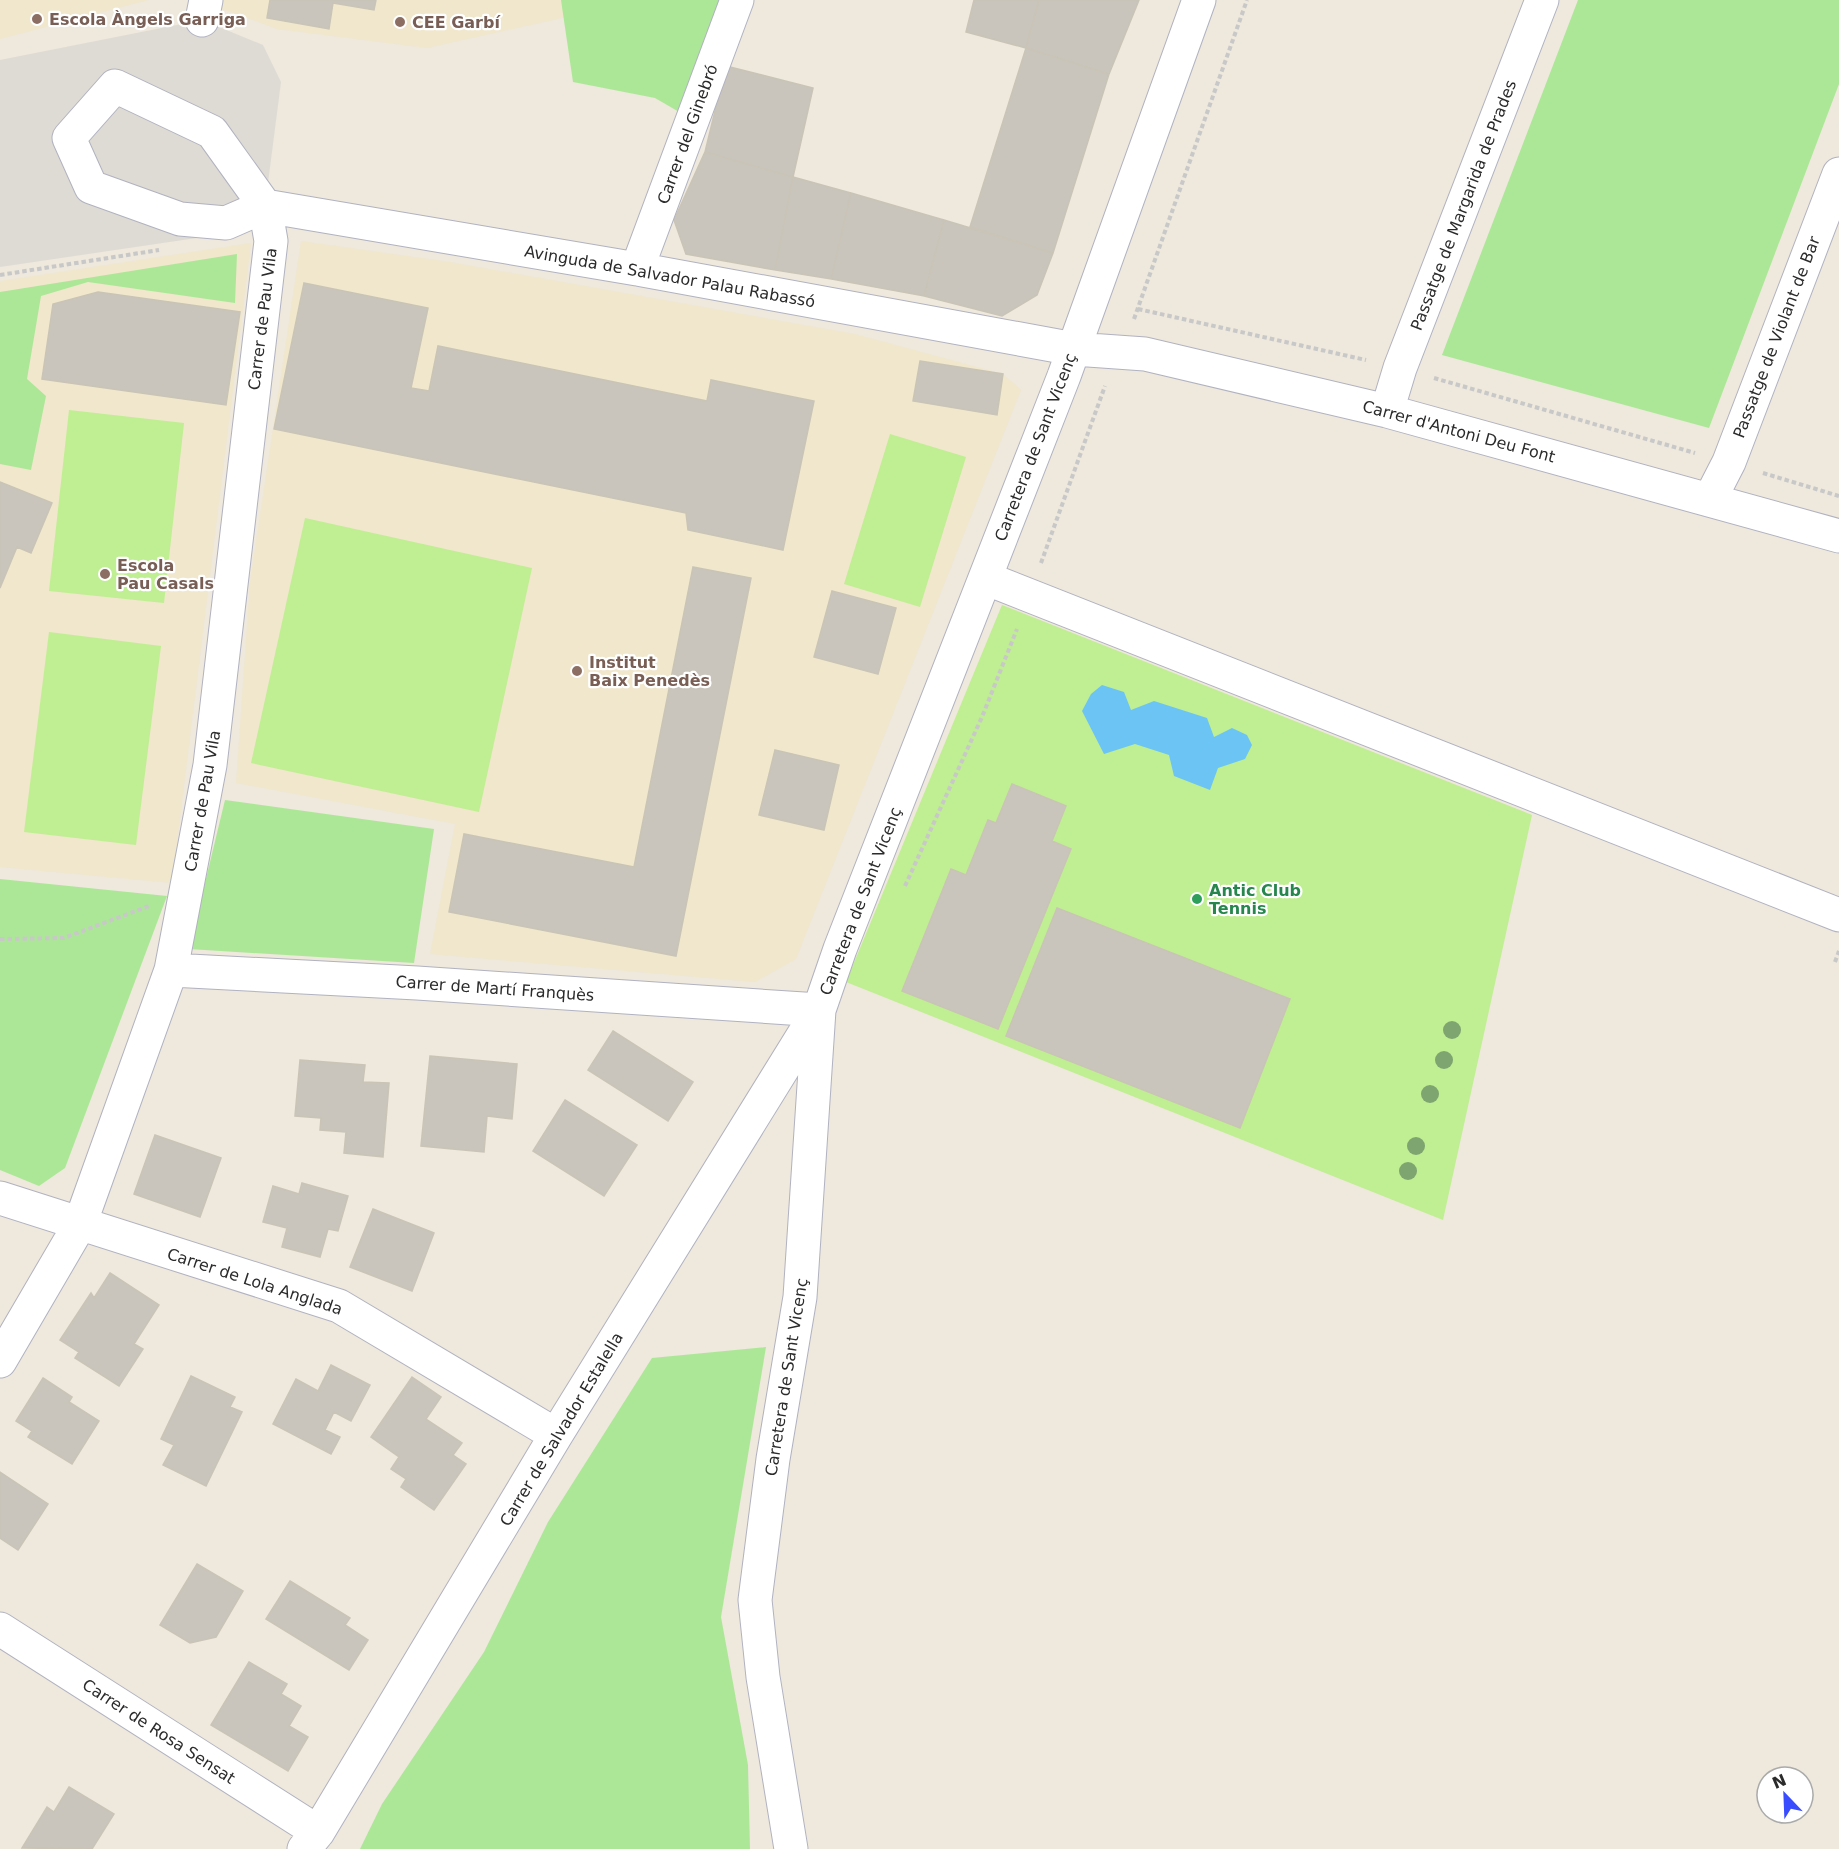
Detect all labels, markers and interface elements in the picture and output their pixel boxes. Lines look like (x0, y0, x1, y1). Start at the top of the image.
place label: Escola Àngels Garriga (49, 10, 246, 29)
marker: Escola Àngels Garriga (30, 12, 44, 26)
place label: CEE Garbí (412, 13, 501, 32)
marker: CEE Garbí (393, 15, 407, 29)
street label: Carrer del Ginebró (653, 62, 722, 207)
street label: Passatge de Margarida de Prades (1407, 77, 1520, 333)
street label: Passatge de Violant de Bar (1729, 233, 1824, 441)
street label: Avinguda de Salvador Palau Rabassó (523, 242, 817, 311)
street label: Carrer de Pau Vila (244, 247, 281, 391)
street label: Carretera de Sant Vicenç (991, 350, 1080, 544)
street label: Carrer d'Antoni Deu Font (1360, 397, 1557, 466)
place label: Escola Pau Casals (117, 556, 214, 593)
marker: Escola Pau Casals (98, 567, 112, 581)
place label: Institut Baix Penedès (589, 653, 710, 690)
marker: Institut Baix Penedès (570, 664, 584, 678)
street label: Carrer de Pau Vila (181, 729, 224, 873)
street label: Carretera de Sant Vicenç (816, 804, 905, 998)
place label: Antic Club Tennis (1209, 881, 1301, 918)
marker: Antic Club Tennis (1190, 892, 1204, 906)
street label: Carrer de Martí Franquès (395, 972, 595, 1005)
street label: Carrer de Lola Anglada (165, 1244, 345, 1319)
street label: Carretera de Sant Vicenç (761, 1277, 812, 1477)
street label: Carrer de Salvador Estalella (496, 1329, 627, 1530)
street label: Carrer de Rosa Sensat (79, 1675, 239, 1788)
north arrow (1755, 1765, 1815, 1825)
text: N (1769, 1770, 1789, 1793)

